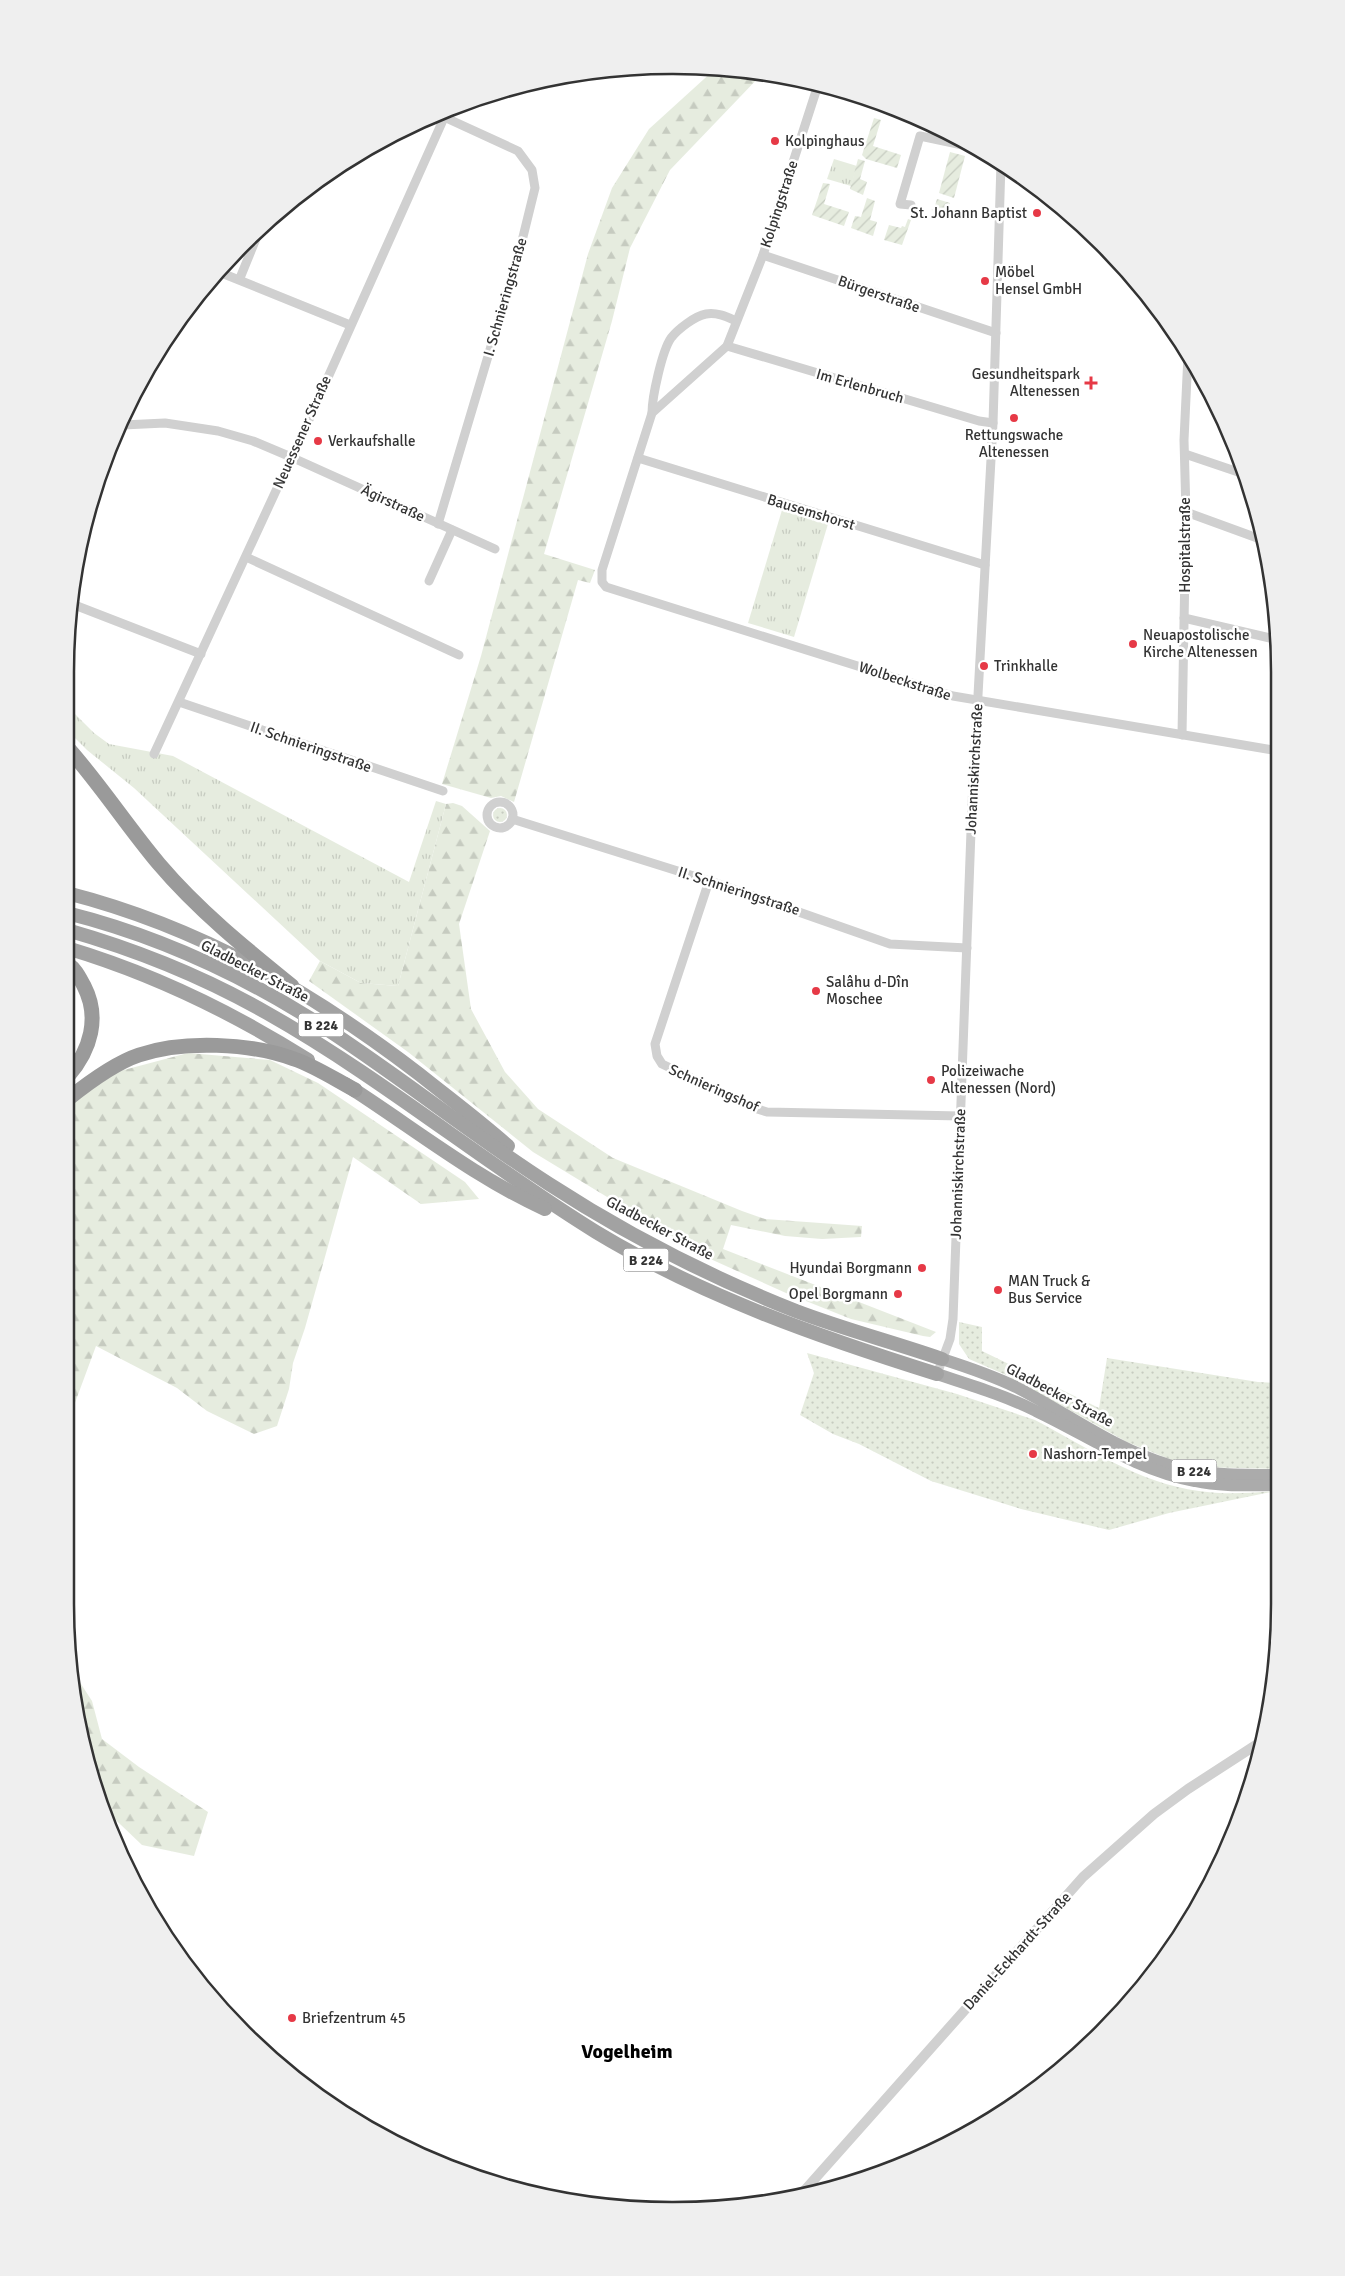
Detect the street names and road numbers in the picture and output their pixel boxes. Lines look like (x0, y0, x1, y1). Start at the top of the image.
street label: Kolpingstraße (756, 158, 802, 250)
street label: I. Schnieringstraße (479, 236, 531, 358)
street label: Bürgerstraße (836, 272, 922, 316)
street label: Im Erlenbruch (814, 365, 906, 407)
street label: Neuessener Straße (269, 373, 335, 491)
street label: Ägirstraße (358, 480, 428, 526)
street label: Bausemshorst (765, 490, 857, 534)
street label: Hospitalstraße (1176, 497, 1194, 593)
street label: Wolbeckstraße (857, 658, 953, 704)
street label: Johanniskirchstraße (962, 703, 986, 835)
street label: II. Schnieringstraße (248, 718, 374, 776)
street label: II. Schnieringstraße (676, 863, 802, 919)
street label: Gladbecker Straße (198, 936, 312, 1006)
road number: B 224 (298, 1014, 344, 1036)
street label: Schnieringshof (666, 1060, 763, 1116)
street label: Johanniskirchstraße (947, 1108, 969, 1240)
street label: Gladbecker Straße (603, 1192, 717, 1264)
road number: B 224 (624, 1248, 668, 1272)
street label: Gladbecker Straße (1003, 1359, 1117, 1431)
road number: B 224 (1172, 1460, 1216, 1482)
street label: Daniel-Eckhardt-Straße (959, 1888, 1075, 2014)

